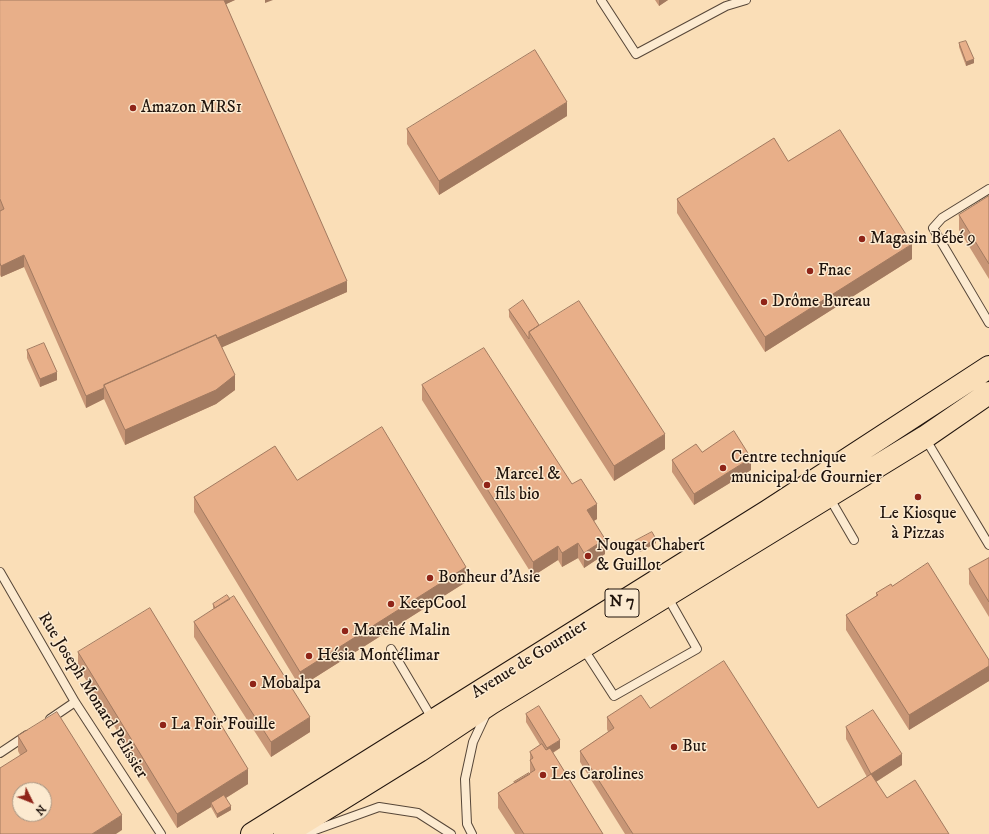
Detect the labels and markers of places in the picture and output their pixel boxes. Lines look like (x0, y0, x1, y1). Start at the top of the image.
place label: Amazon MRS1 (141, 98, 242, 118)
marker: Amazon MRS1 (128, 103, 138, 113)
place label: Magasin Bébé 9 (870, 229, 976, 249)
marker: Magasin Bébé 9 (857, 234, 867, 244)
place label: Fnac (818, 261, 851, 281)
marker: Fnac (805, 266, 815, 276)
place label: Drôme Bureau (772, 292, 870, 312)
marker: Drôme Bureau (759, 297, 769, 307)
place label: Centre technique municipal de Gournier (731, 448, 882, 488)
marker: Centre technique municipal de Gournier (718, 463, 728, 473)
place label: Marcel & fils bio (495, 465, 560, 505)
marker: Marcel & fils bio (482, 480, 492, 490)
marker: Le Kiosque à Pizzas (913, 492, 923, 502)
place label: Le Kiosque à Pizzas (880, 504, 956, 544)
place label: Nougat Chabert & Guillot (596, 536, 705, 576)
marker: Nougat Chabert & Guillot (583, 551, 593, 561)
place label: Bonheur d'Asie (438, 568, 540, 588)
marker: Bonheur d'Asie (425, 573, 435, 583)
place label: KeepCool (399, 594, 466, 614)
marker: KeepCool (386, 599, 396, 609)
place label: Marché Malin (353, 621, 450, 641)
marker: Marché Malin (340, 626, 350, 636)
place label: Hésia Montélimar (317, 646, 440, 666)
marker: Hésia Montélimar (304, 651, 314, 661)
place label: Mobalpa (261, 674, 321, 694)
marker: Mobalpa (248, 679, 258, 689)
place label: La Foir'Fouille (171, 715, 275, 735)
marker: La Foir'Fouille (158, 720, 168, 730)
place label: But (682, 737, 706, 757)
marker: But (669, 742, 679, 752)
place label: Les Carolines (551, 765, 644, 785)
marker: Les Carolines (538, 770, 548, 780)

